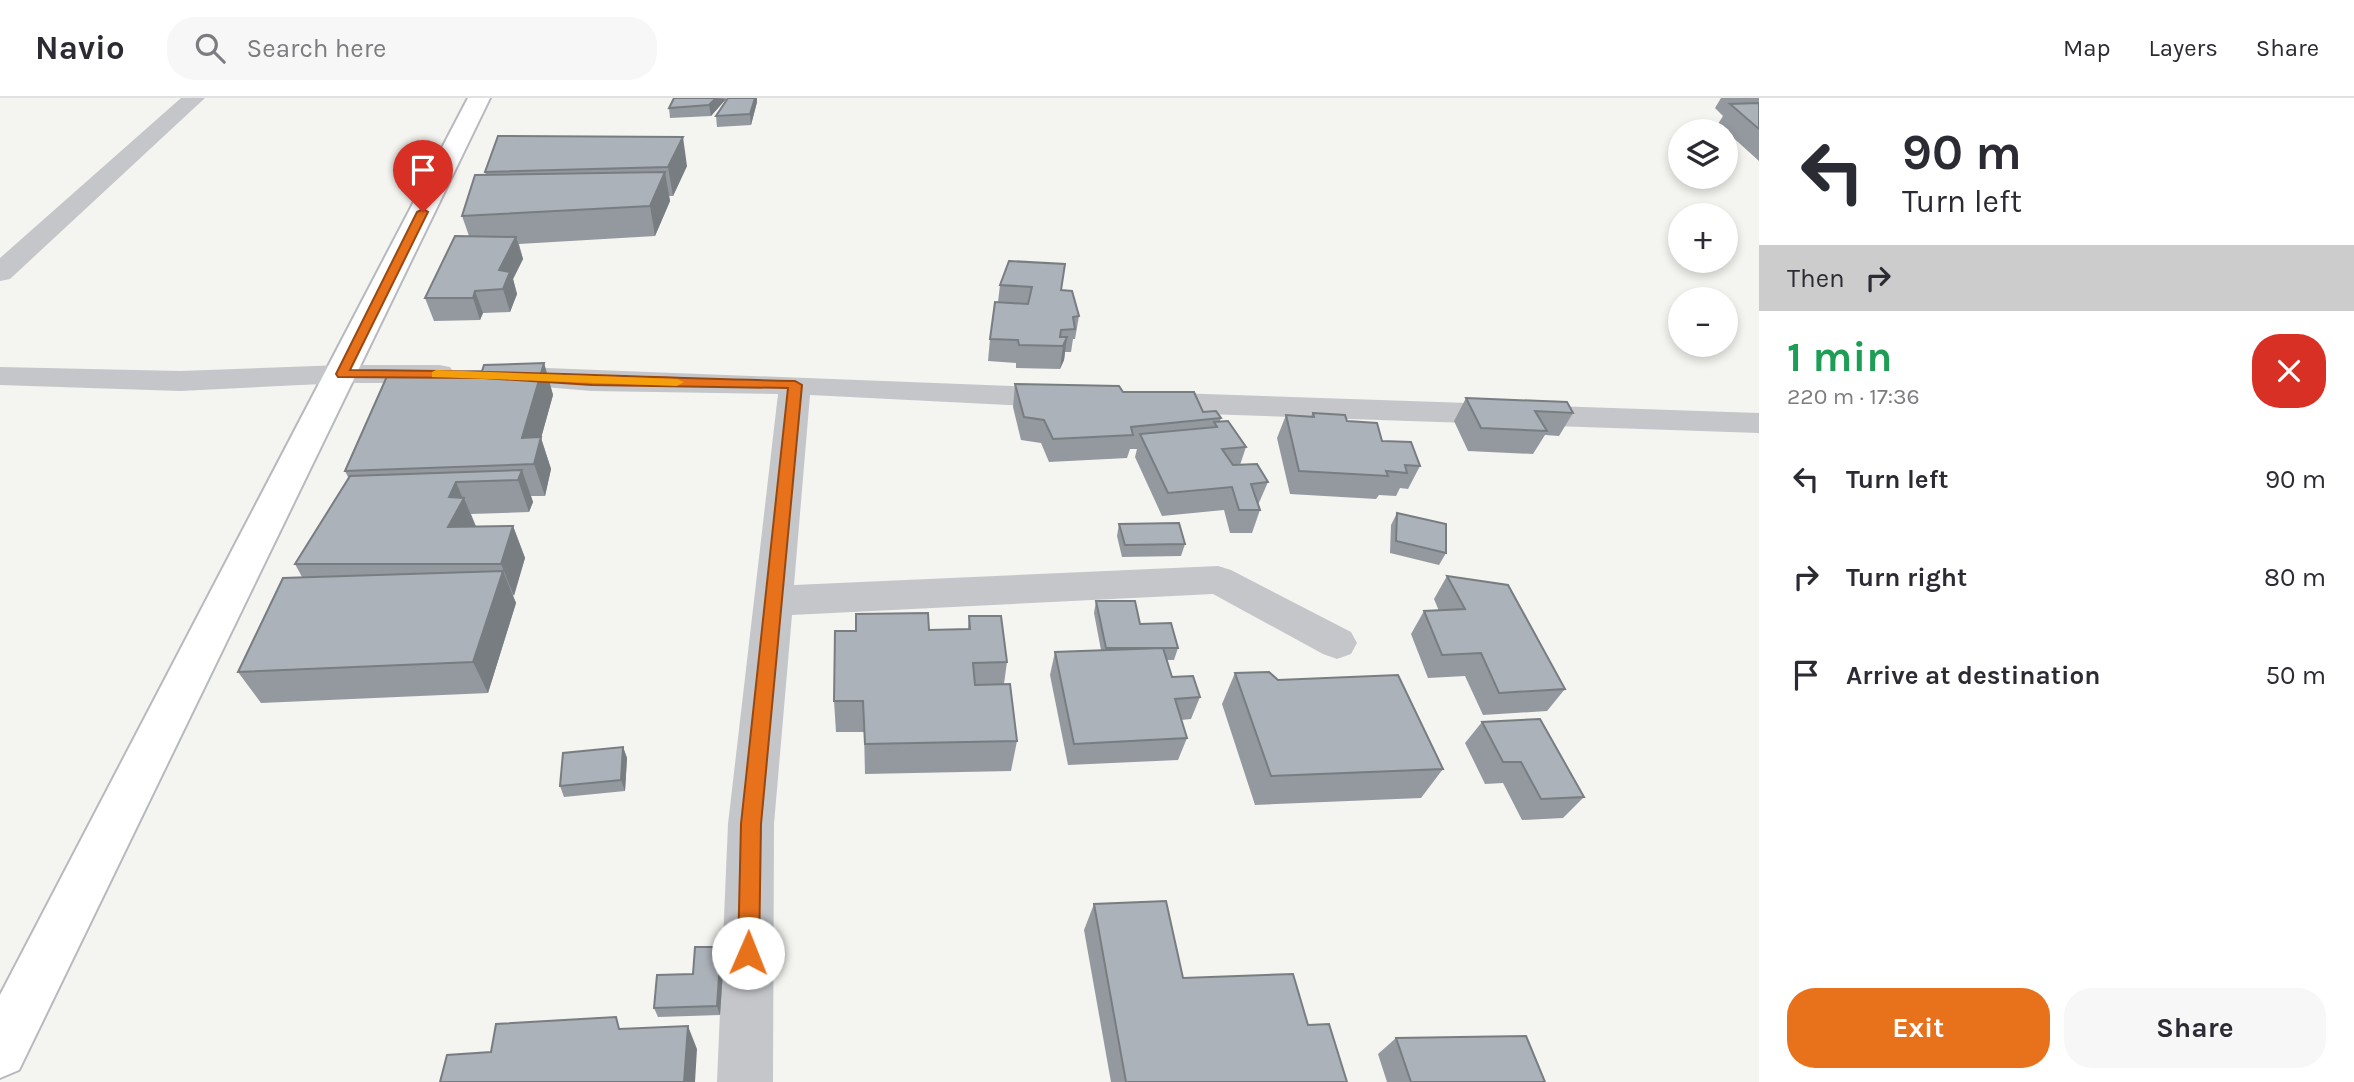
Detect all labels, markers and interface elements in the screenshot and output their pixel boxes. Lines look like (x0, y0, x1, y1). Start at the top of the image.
search box (167, 17, 657, 80)
text: Navio (35, 29, 125, 67)
icon: search (191, 29, 229, 67)
text: Search here (247, 33, 386, 64)
text: Map (2063, 34, 2111, 62)
text: Layers (2149, 34, 2218, 62)
text: Share (2256, 34, 2319, 62)
map controls (1668, 119, 1738, 357)
button: layers (1668, 119, 1738, 189)
text: 90 m (1902, 124, 2022, 181)
icon: left (1787, 126, 1878, 217)
pin (393, 140, 453, 212)
icon: arrive (404, 151, 442, 189)
text: Turn left (1902, 183, 2022, 220)
button: + (1668, 203, 1738, 273)
icon: right (1859, 259, 1897, 297)
text: Then (1787, 263, 1845, 294)
button: − (1668, 287, 1738, 357)
text: 1 min (1787, 332, 1892, 382)
button: close (2252, 334, 2326, 408)
text: 220 m · 17:36 (1787, 383, 1920, 410)
icon: left (1787, 460, 1825, 498)
text: Turn left (1846, 464, 1948, 495)
text: 90 m (2265, 464, 2326, 495)
icon: right (1787, 558, 1825, 596)
text: Turn right (1846, 562, 1967, 593)
text: 80 m (2264, 562, 2326, 593)
icon: arrive (1787, 656, 1825, 694)
text: Arrive at destination (1846, 660, 2100, 691)
text: 50 m (2265, 660, 2326, 691)
position arrow (711, 916, 785, 990)
button: Exit (1787, 988, 2050, 1068)
button: Share (2064, 988, 2326, 1068)

